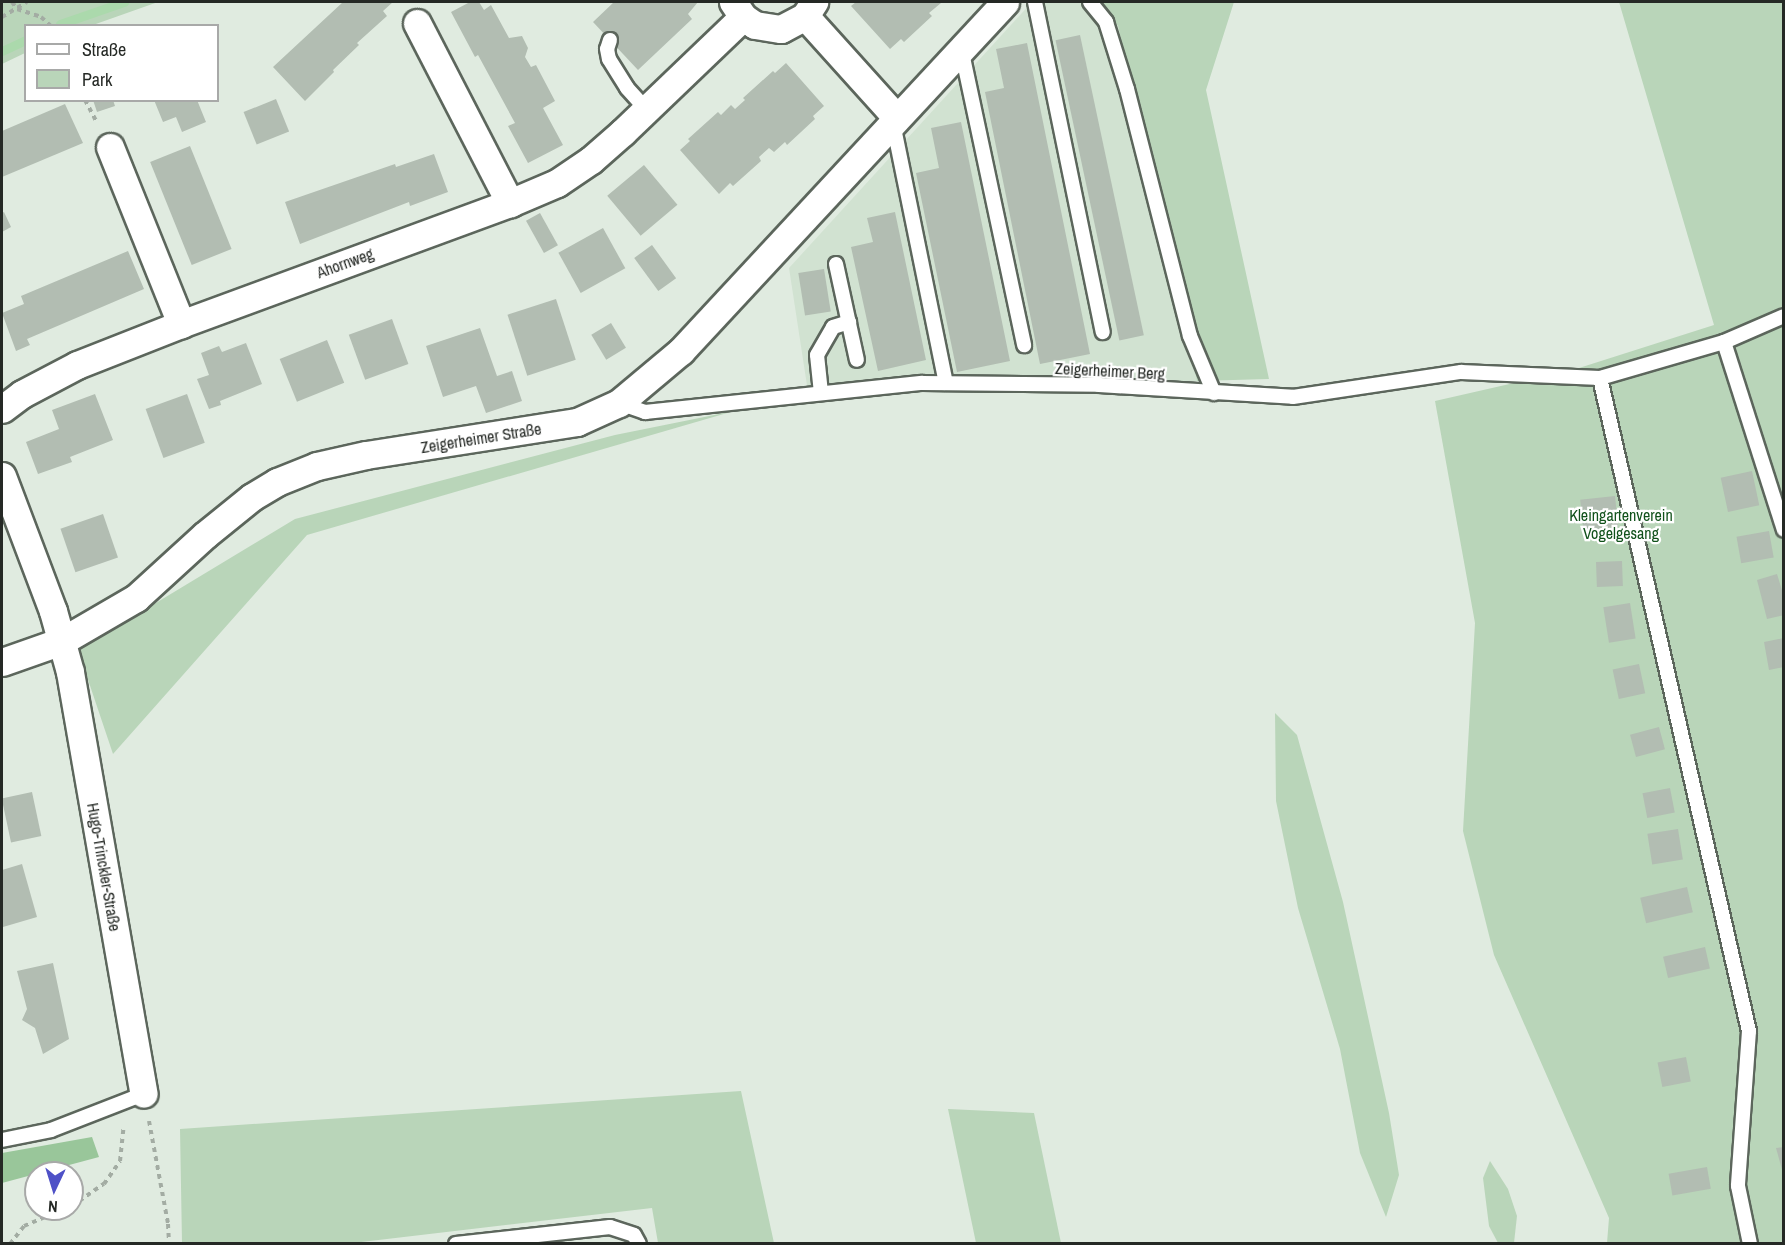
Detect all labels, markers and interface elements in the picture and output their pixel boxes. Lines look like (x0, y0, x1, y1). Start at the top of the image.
legend (24, 24, 219, 102)
text: Straße (82, 37, 126, 62)
text: Park (82, 67, 112, 92)
street label: Ahornweg (314, 244, 376, 282)
street label: Zeigerheimer Berg (1055, 359, 1165, 383)
street label: Zeigerheimer Straße (419, 419, 543, 457)
park label: Kleingartenverein Vogelgesang (1569, 505, 1673, 543)
street label: Hugo-Trinckler-Straße (83, 801, 125, 933)
north arrow (24, 1161, 84, 1221)
text: N (47, 1196, 58, 1218)

